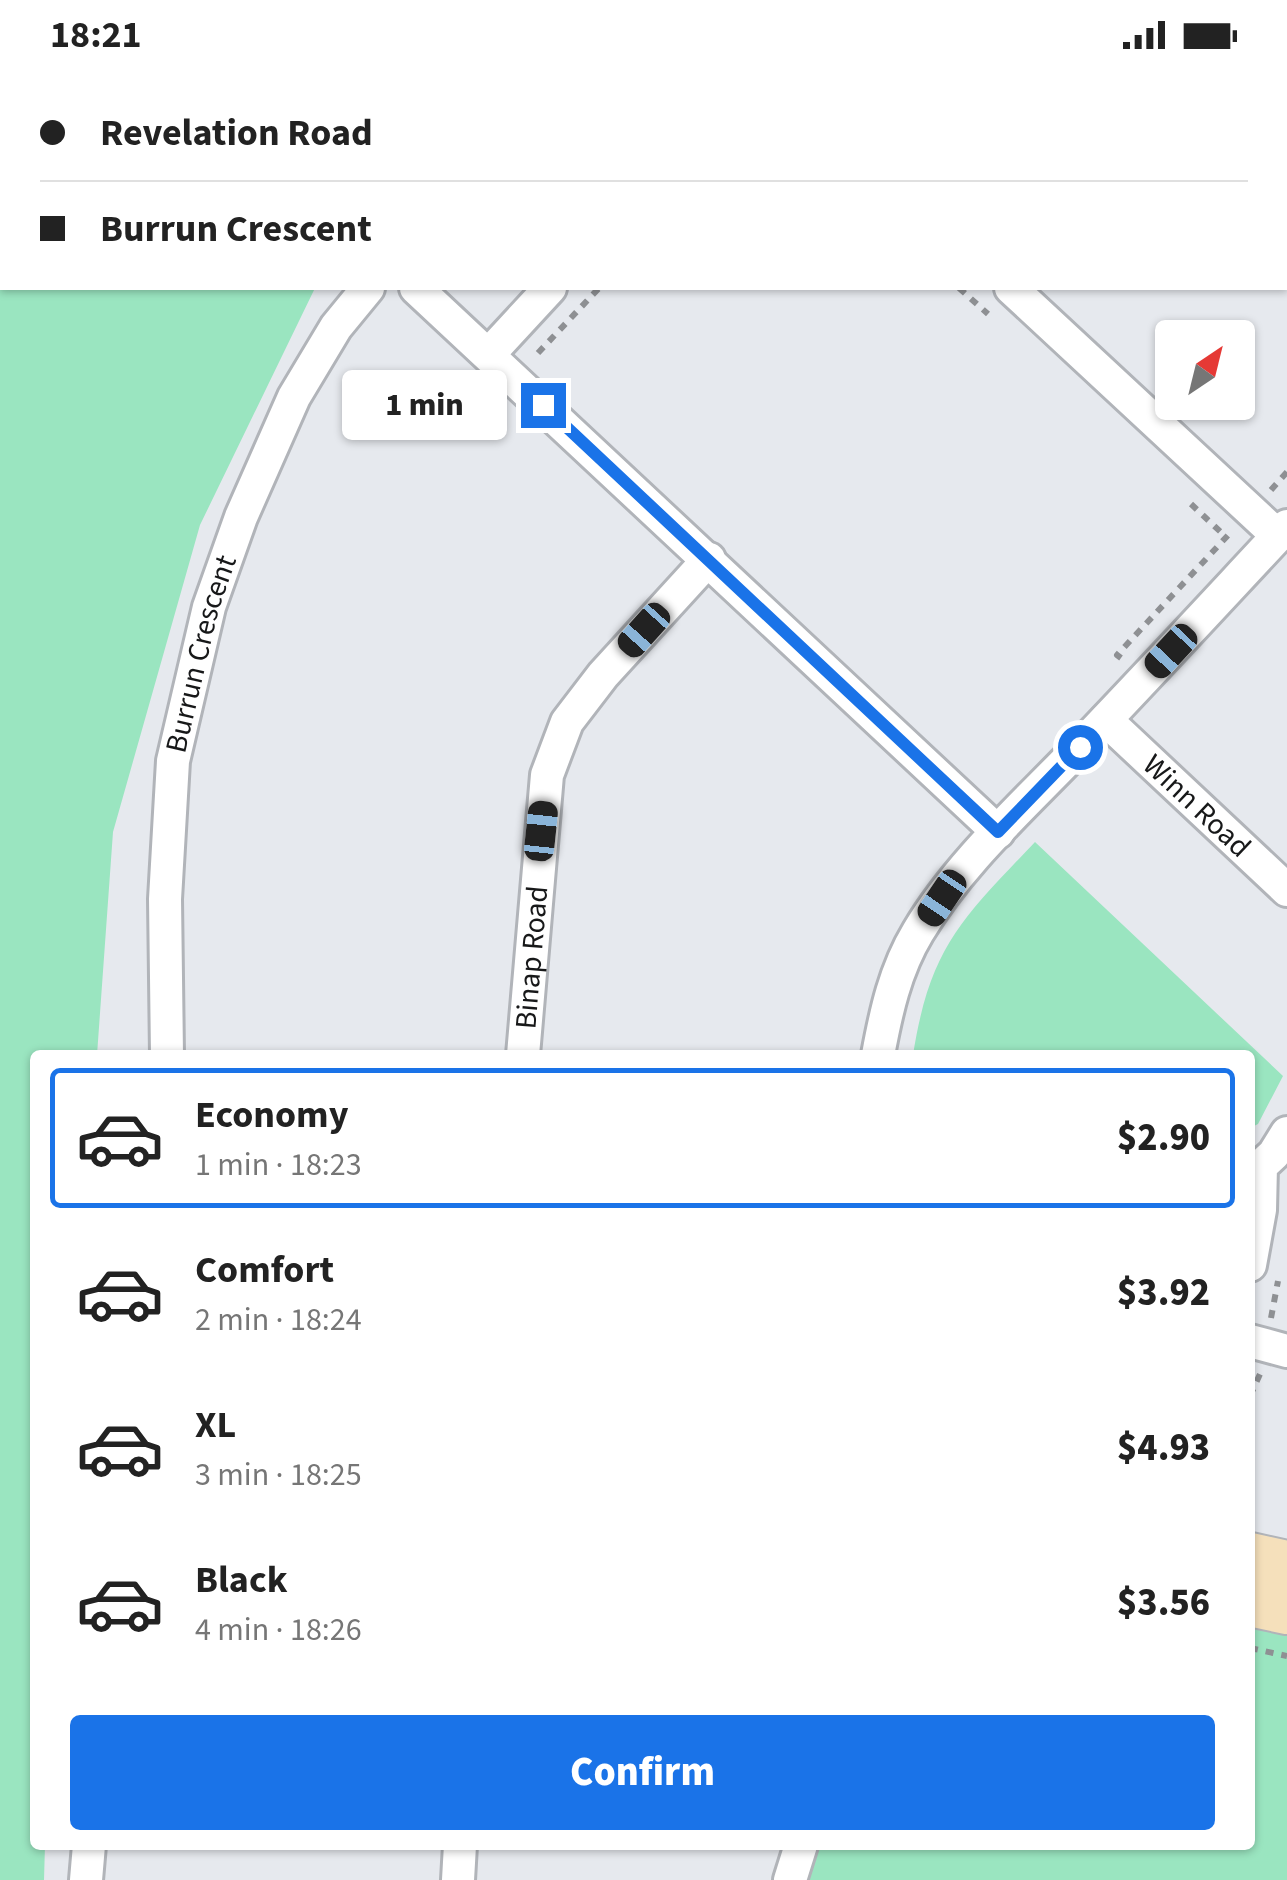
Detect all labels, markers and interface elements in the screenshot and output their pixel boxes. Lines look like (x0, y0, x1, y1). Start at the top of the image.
text: 18:21 (50, 8, 142, 62)
text: Revelation Road (100, 106, 373, 160)
text: Burrun Crescent (100, 202, 372, 256)
north arrow (1155, 320, 1255, 420)
map controls (1155, 320, 1255, 420)
callout: 1 min (343, 370, 508, 440)
text: 1 min (385, 382, 464, 428)
route end (521, 383, 566, 428)
street label: Burrun Crescent (154, 549, 247, 757)
car (613, 598, 675, 662)
car (1140, 619, 1202, 683)
route start (1058, 725, 1103, 770)
street label: Winn Road (1133, 744, 1261, 867)
car (523, 800, 559, 862)
car (913, 865, 971, 931)
street label: Binap Road (504, 884, 559, 1031)
text: Economy (195, 1088, 348, 1142)
icon: car (75, 1093, 165, 1183)
text: $2.90 (1117, 1111, 1210, 1165)
text: 1 min · 18:23 (195, 1142, 362, 1188)
text: Comfort (195, 1243, 334, 1297)
icon: car (75, 1248, 165, 1338)
text: $3.92 (1117, 1266, 1210, 1320)
text: 2 min · 18:24 (195, 1297, 362, 1343)
text: XL (195, 1398, 236, 1452)
icon: car (75, 1403, 165, 1493)
text: $4.93 (1117, 1421, 1210, 1475)
text: 3 min · 18:25 (195, 1452, 362, 1498)
text: Black (195, 1553, 288, 1607)
icon: car (75, 1558, 165, 1648)
text: $3.56 (1117, 1576, 1210, 1630)
text: 4 min · 18:26 (195, 1607, 362, 1653)
button: Confirm (70, 1715, 1215, 1830)

